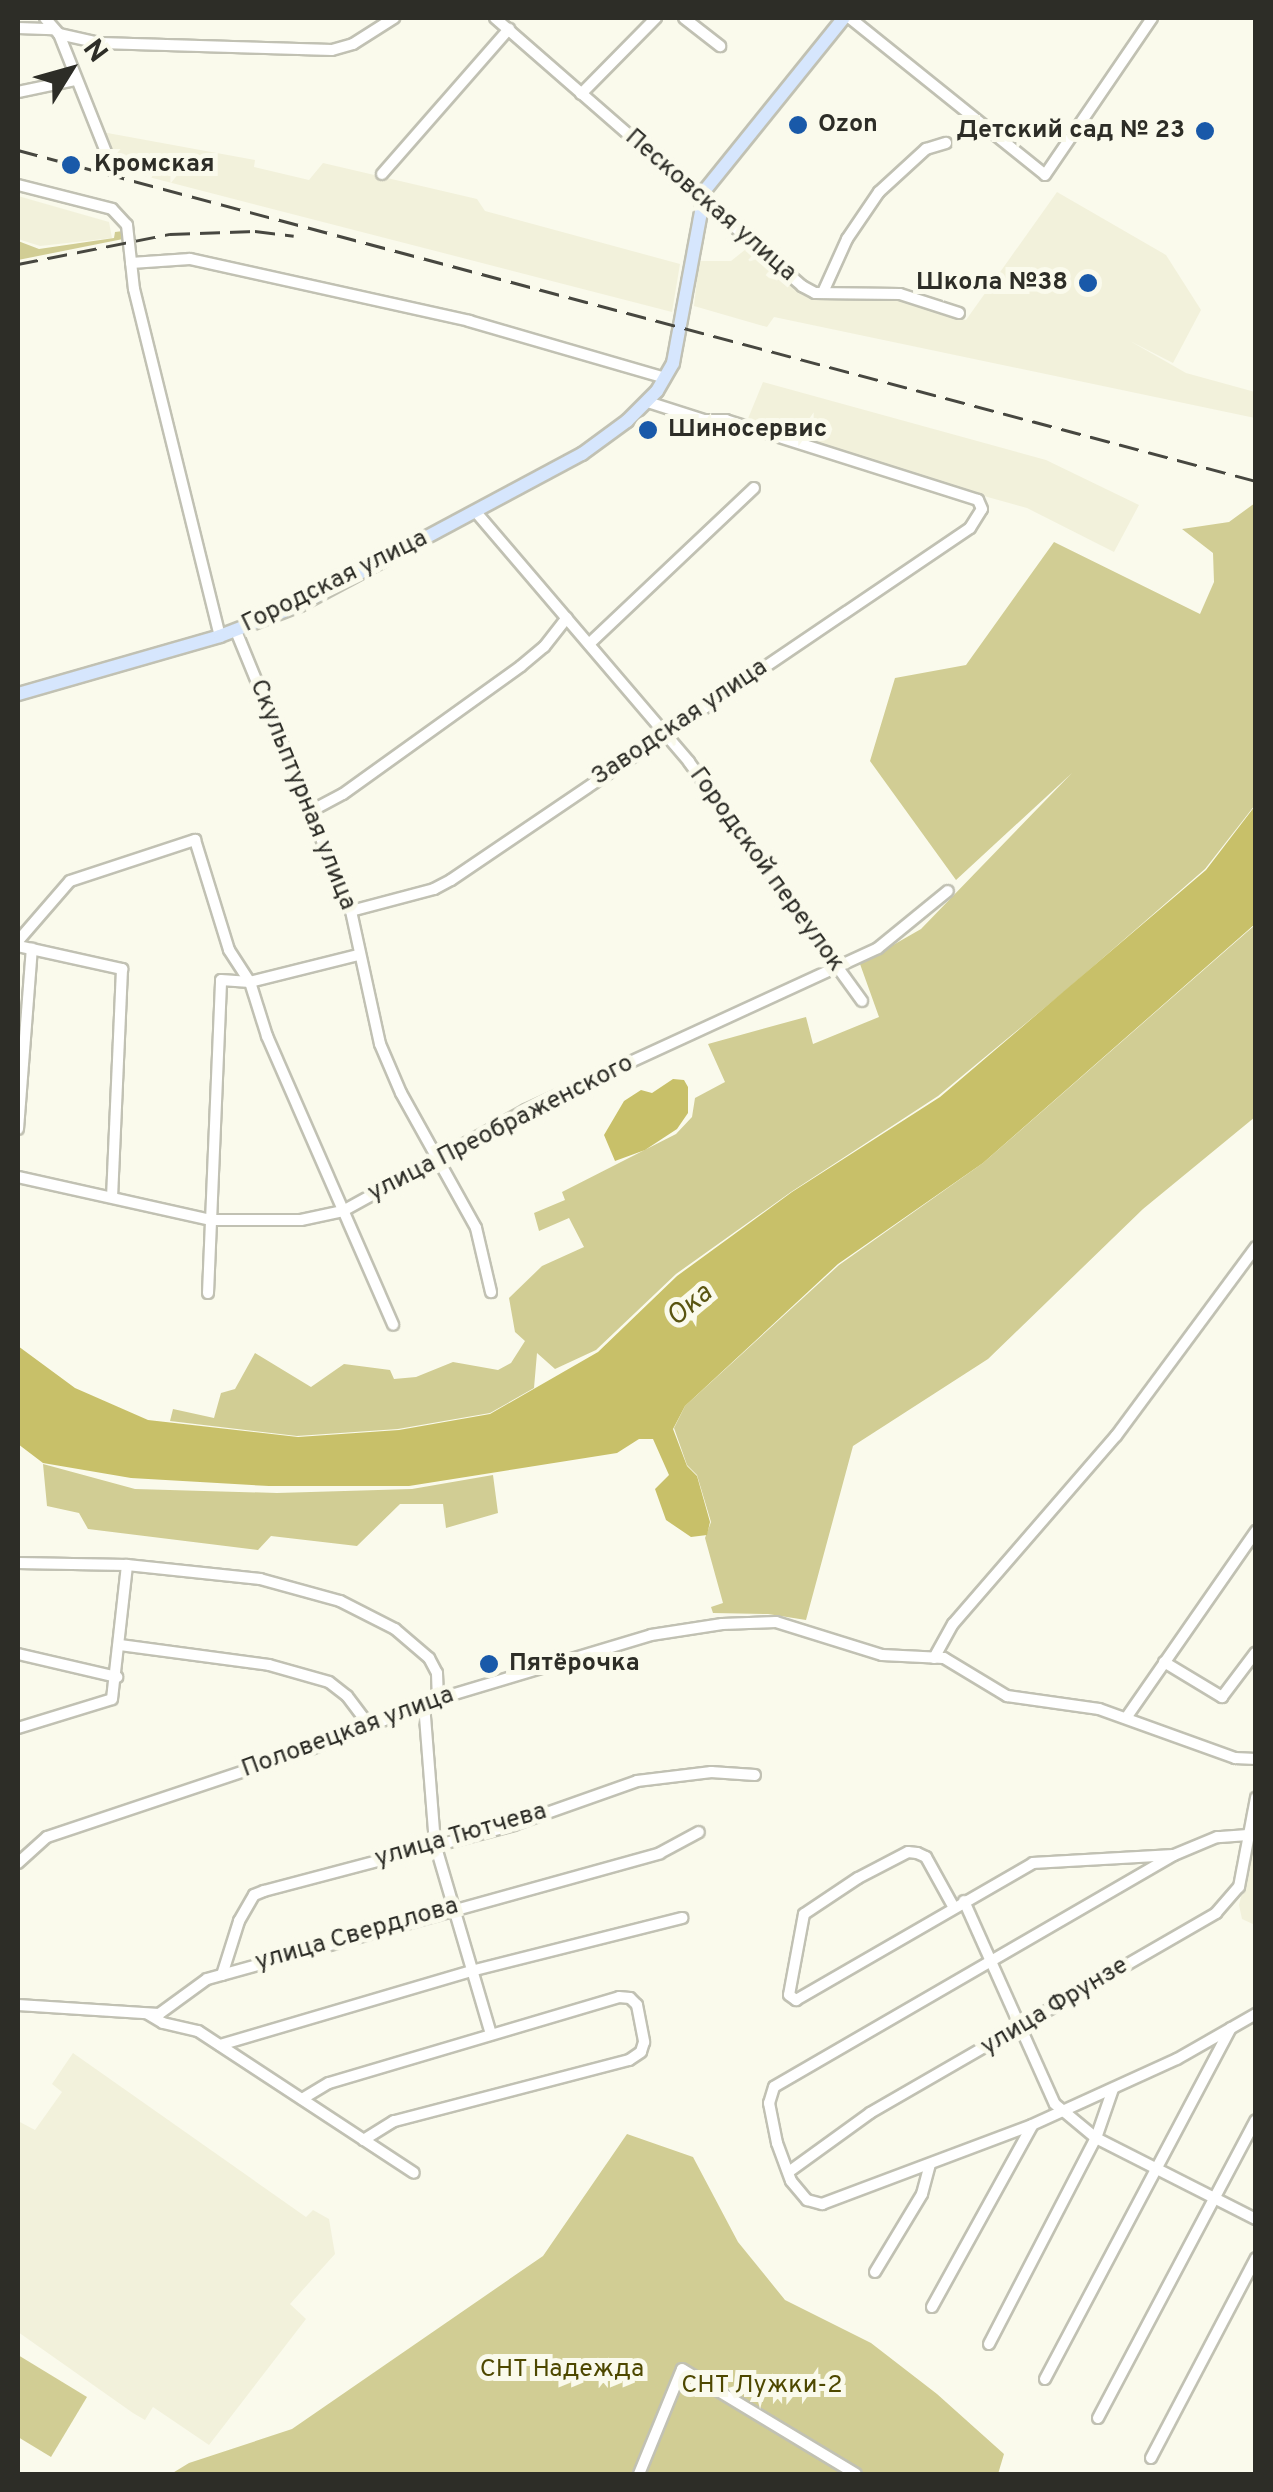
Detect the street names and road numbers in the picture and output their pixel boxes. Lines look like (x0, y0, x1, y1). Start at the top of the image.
street label: Песковская улица (618, 123, 802, 289)
street label: Городская улица (237, 524, 433, 640)
street label: Заводская улица (586, 653, 774, 793)
street label: Скульптурная улица (242, 675, 362, 915)
street label: Городской переулок (682, 762, 850, 978)
street label: улица Преображенского (363, 1049, 639, 1209)
street label: Половецкая улица (238, 1681, 458, 1785)
street label: улица Тютчева (371, 1797, 551, 1875)
street label: улица Свердлова (252, 1892, 462, 1978)
street label: улица Фрунзе (976, 1951, 1134, 2063)

